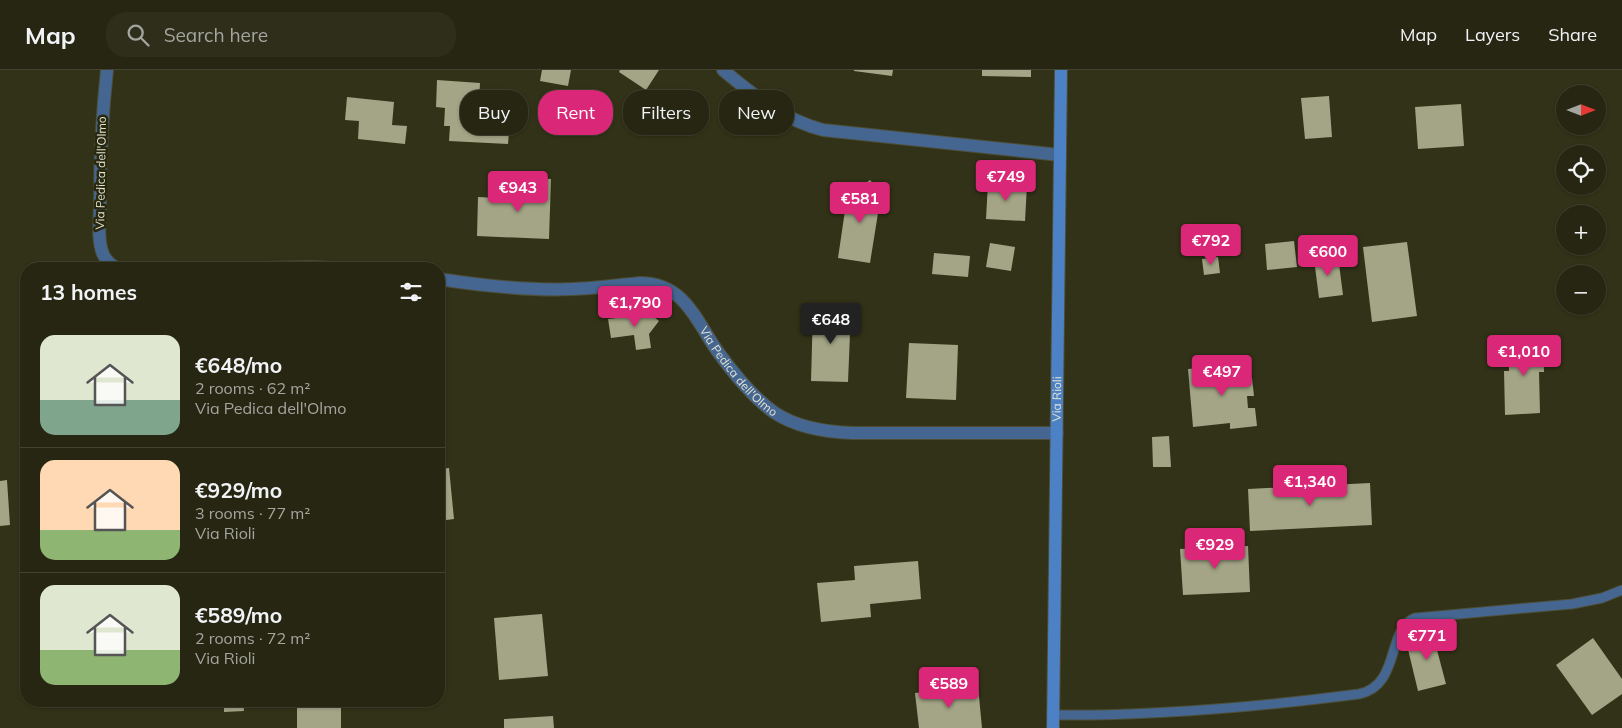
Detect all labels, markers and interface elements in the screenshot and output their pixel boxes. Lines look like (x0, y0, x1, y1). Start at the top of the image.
search box (106, 12, 456, 57)
text: Map (25, 20, 76, 50)
icon: search (124, 21, 152, 49)
text: Search here (164, 23, 268, 47)
text: Map (1400, 23, 1437, 46)
text: Layers (1465, 23, 1520, 46)
text: Share (1548, 23, 1597, 46)
north arrow (1556, 85, 1606, 135)
map controls (1556, 85, 1606, 315)
chip: Buy (460, 90, 528, 135)
chip: Rent (538, 90, 613, 135)
chip: Filters (623, 90, 709, 135)
chip: New (719, 90, 794, 135)
street label: Via Pedica dell'Olmo (92, 116, 109, 230)
button: locate (1556, 145, 1606, 195)
pin: €749 (976, 160, 1036, 202)
text: €749 (987, 166, 1025, 186)
pin: €943 (488, 170, 548, 213)
text: €943 (499, 177, 537, 197)
pin: €581 (830, 182, 890, 224)
text: €581 (841, 188, 879, 208)
button: + (1556, 205, 1606, 255)
pin: €792 (1181, 224, 1241, 266)
text: €792 (1192, 230, 1230, 250)
pin: €600 (1298, 234, 1358, 277)
text: €600 (1309, 241, 1347, 261)
button: − (1556, 265, 1606, 315)
icon: filters (397, 278, 425, 306)
text: 13 homes (40, 279, 137, 305)
pin: €1,790 (594, 286, 676, 328)
text: €1,790 (609, 292, 661, 312)
pin: €648 (801, 302, 861, 345)
text: €648 (812, 309, 850, 329)
street label: Via Pedica dell'Olmo (697, 324, 781, 419)
pin: €1,010 (1483, 334, 1565, 377)
text: €1,010 (1498, 341, 1550, 361)
text: €648/mo (195, 352, 282, 378)
pin: €497 (1192, 354, 1252, 397)
icon: home (80, 355, 140, 415)
text: €497 (1203, 361, 1241, 381)
street label: Via Rioli (1049, 376, 1064, 422)
text: 2 rooms · 62 m² (195, 378, 310, 398)
text: Via Pedica dell'Olmo (195, 398, 346, 418)
pin: €1,340 (1269, 464, 1351, 507)
text: €1,340 (1284, 471, 1336, 491)
text: €929/mo (195, 477, 282, 503)
icon: home (80, 480, 140, 540)
text: 3 rooms · 77 m² (195, 503, 310, 523)
text: Via Rioli (195, 523, 255, 543)
pin: €929 (1185, 528, 1245, 570)
text: €929 (1196, 534, 1234, 554)
text: €589/mo (195, 602, 282, 628)
icon: home (80, 605, 140, 665)
pin: €771 (1397, 618, 1457, 661)
text: €771 (1408, 625, 1446, 645)
text: 2 rooms · 72 m² (195, 628, 310, 648)
text: Via Rioli (195, 648, 255, 668)
pin: €589 (919, 666, 979, 709)
text: €589 (930, 673, 968, 693)

